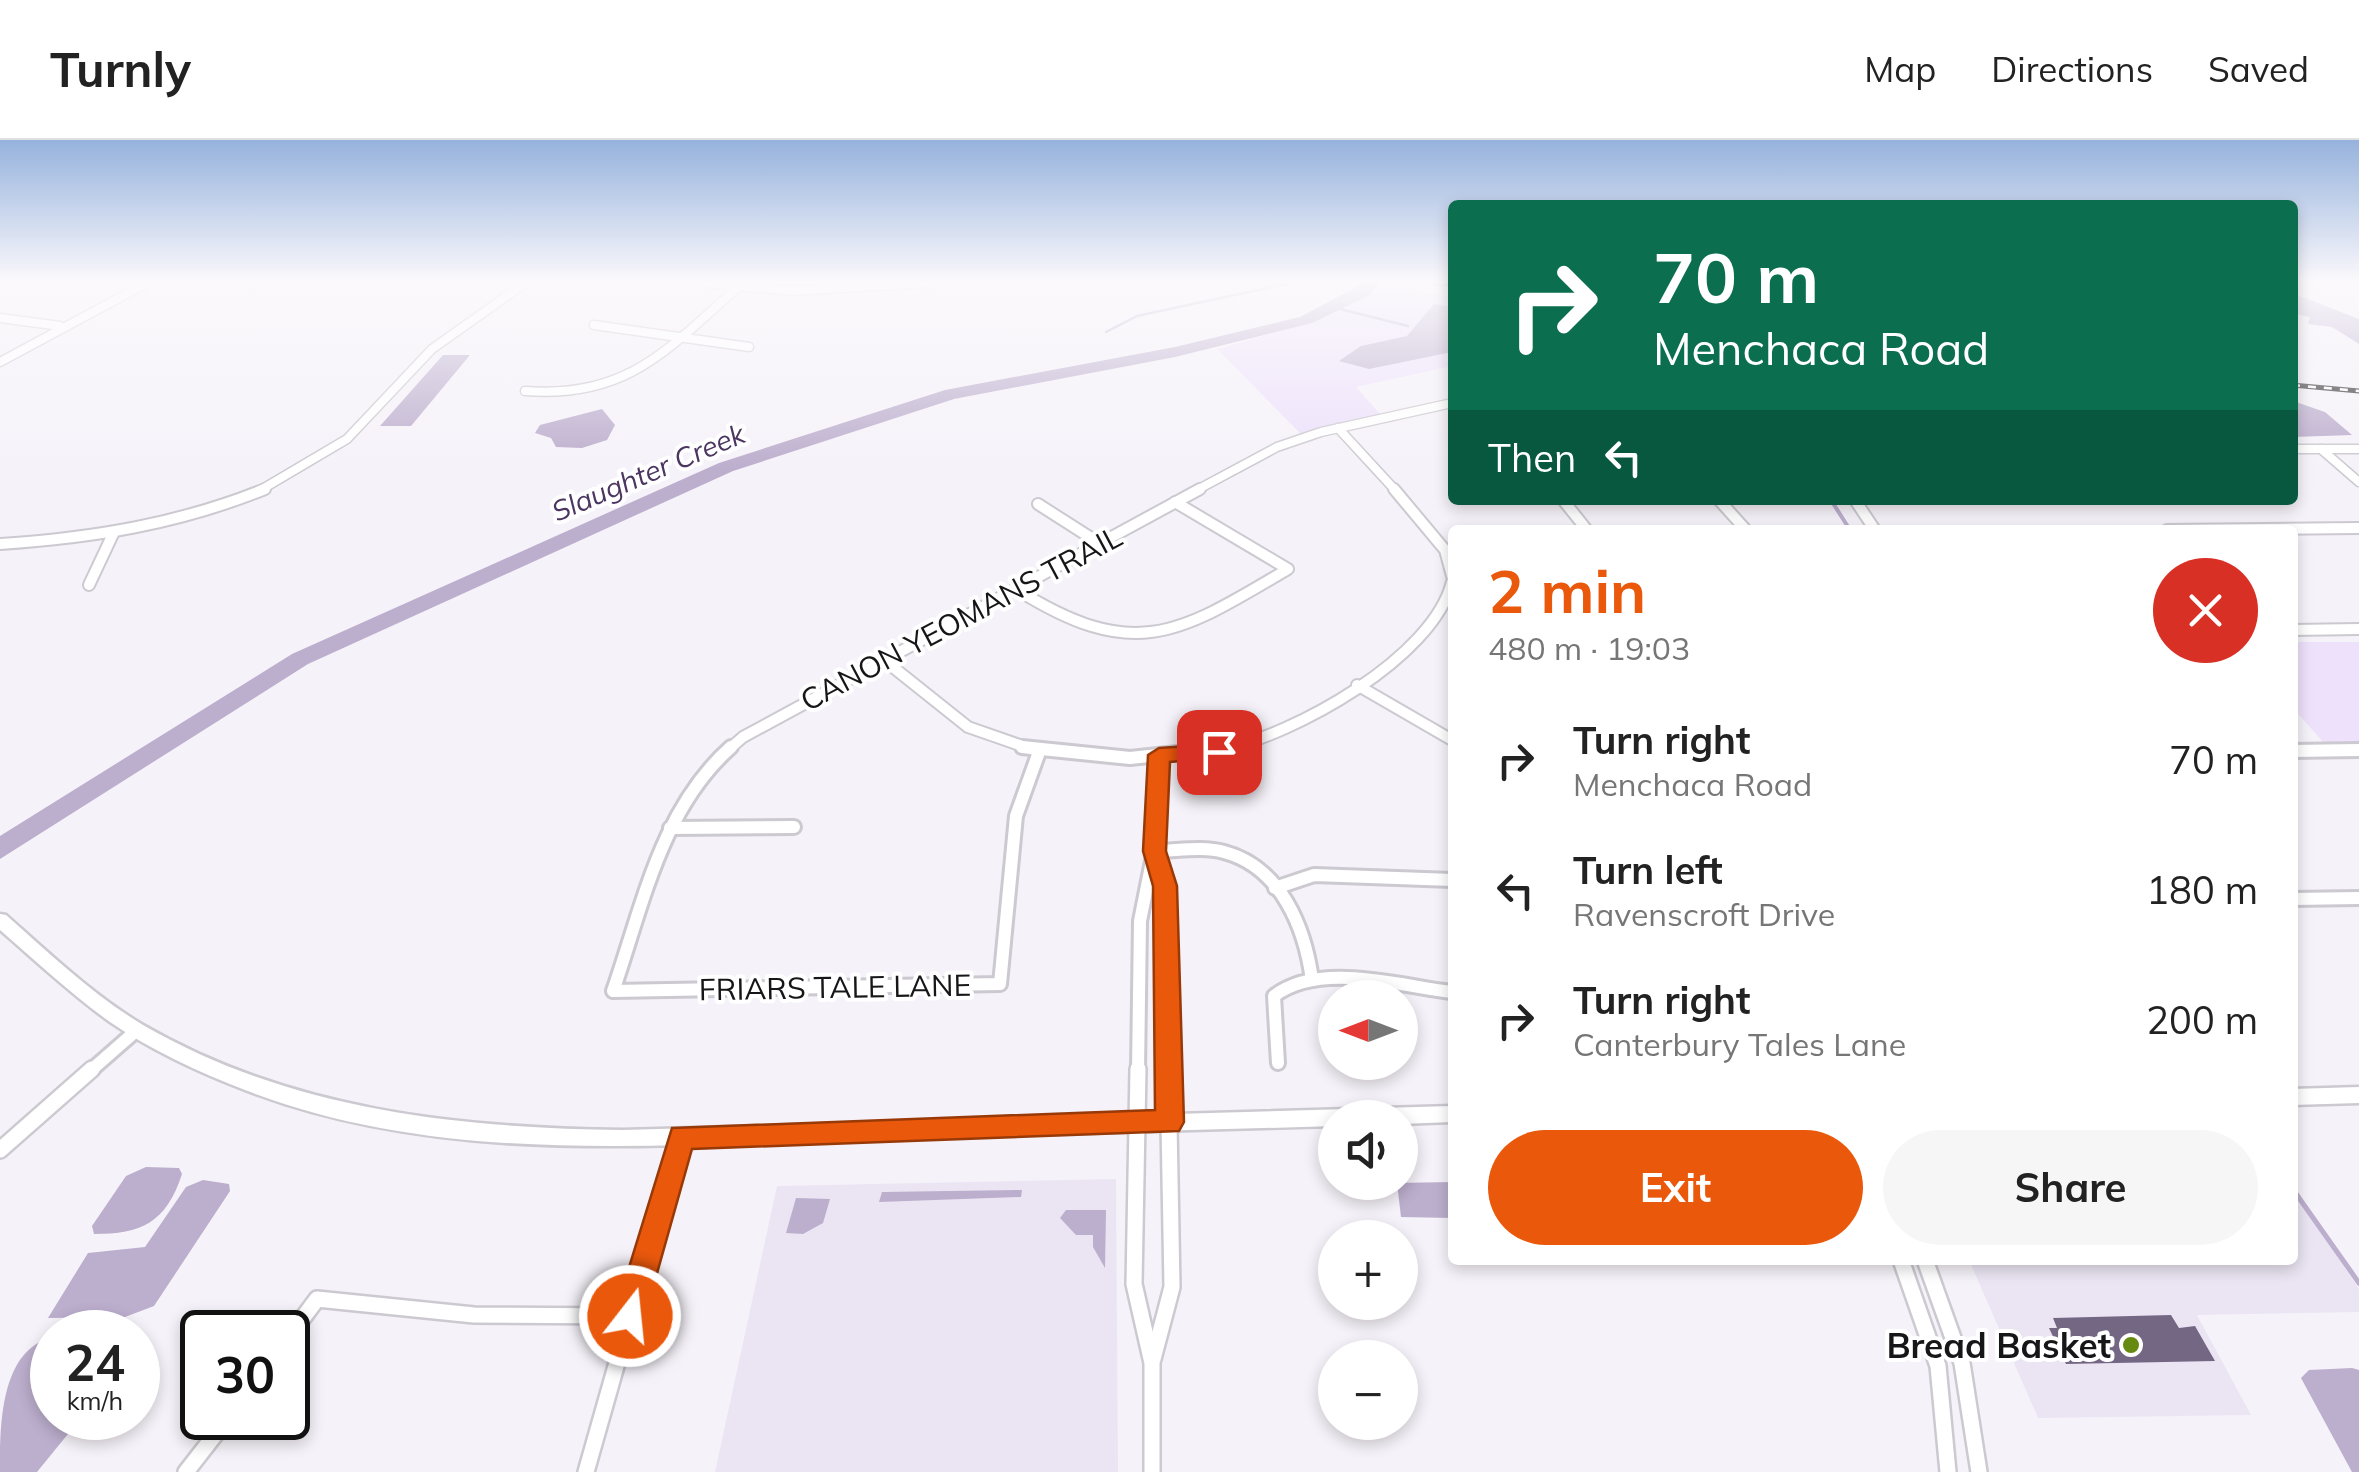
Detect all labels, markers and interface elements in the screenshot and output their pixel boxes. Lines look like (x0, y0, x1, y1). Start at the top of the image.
text: Turnly (50, 39, 191, 99)
text: Map (1864, 47, 1936, 91)
text: Directions (1991, 47, 2153, 91)
text: Saved (2208, 47, 2309, 91)
text: 70 m (1653, 233, 1819, 321)
icon: right (1488, 240, 1618, 370)
text: Menchaca Road (1653, 320, 1989, 376)
water label: Slaughter Creek (546, 415, 751, 529)
icon: left (1596, 430, 1651, 485)
text: Then (1488, 434, 1576, 482)
street label: CANON YEOMANS TRAIL (794, 517, 1128, 719)
text: 2 min (1488, 553, 1646, 628)
button: close (2153, 558, 2258, 663)
text: 480 m · 19:03 (1488, 628, 1690, 668)
pin (1177, 710, 1262, 795)
text: Turn right (1573, 716, 1750, 764)
icon: arrive (1192, 725, 1247, 780)
icon: right (1488, 733, 1543, 788)
text: 70 m (2169, 736, 2258, 784)
text: Menchaca Road (1573, 764, 1812, 804)
text: Turn left (1573, 846, 1723, 894)
icon: left (1488, 863, 1543, 918)
text: 180 m (2146, 866, 2258, 914)
text: Ravenscroft Drive (1573, 894, 1835, 934)
street label: FRIARS TALE LANE (699, 966, 971, 1008)
text: Turn right (1573, 976, 1750, 1024)
north arrow (1318, 980, 1418, 1080)
map controls (1318, 980, 1418, 1440)
icon: right (1488, 993, 1543, 1048)
text: 200 m (2146, 996, 2258, 1044)
text: Canterbury Tales Lane (1573, 1024, 1906, 1064)
button: sound (1318, 1100, 1418, 1200)
button: Exit (1488, 1130, 1863, 1245)
button: Share (1883, 1130, 2258, 1245)
button: + (1318, 1220, 1418, 1320)
position arrow (578, 1264, 682, 1368)
speed limit sign: 30 (180, 1310, 310, 1440)
place label: Bread Basket (1886, 1323, 2111, 1367)
text: 24 (65, 1331, 125, 1394)
marker: Bread Basket (2120, 1334, 2142, 1356)
button: − (1318, 1340, 1418, 1440)
text: km/h (67, 1385, 123, 1416)

